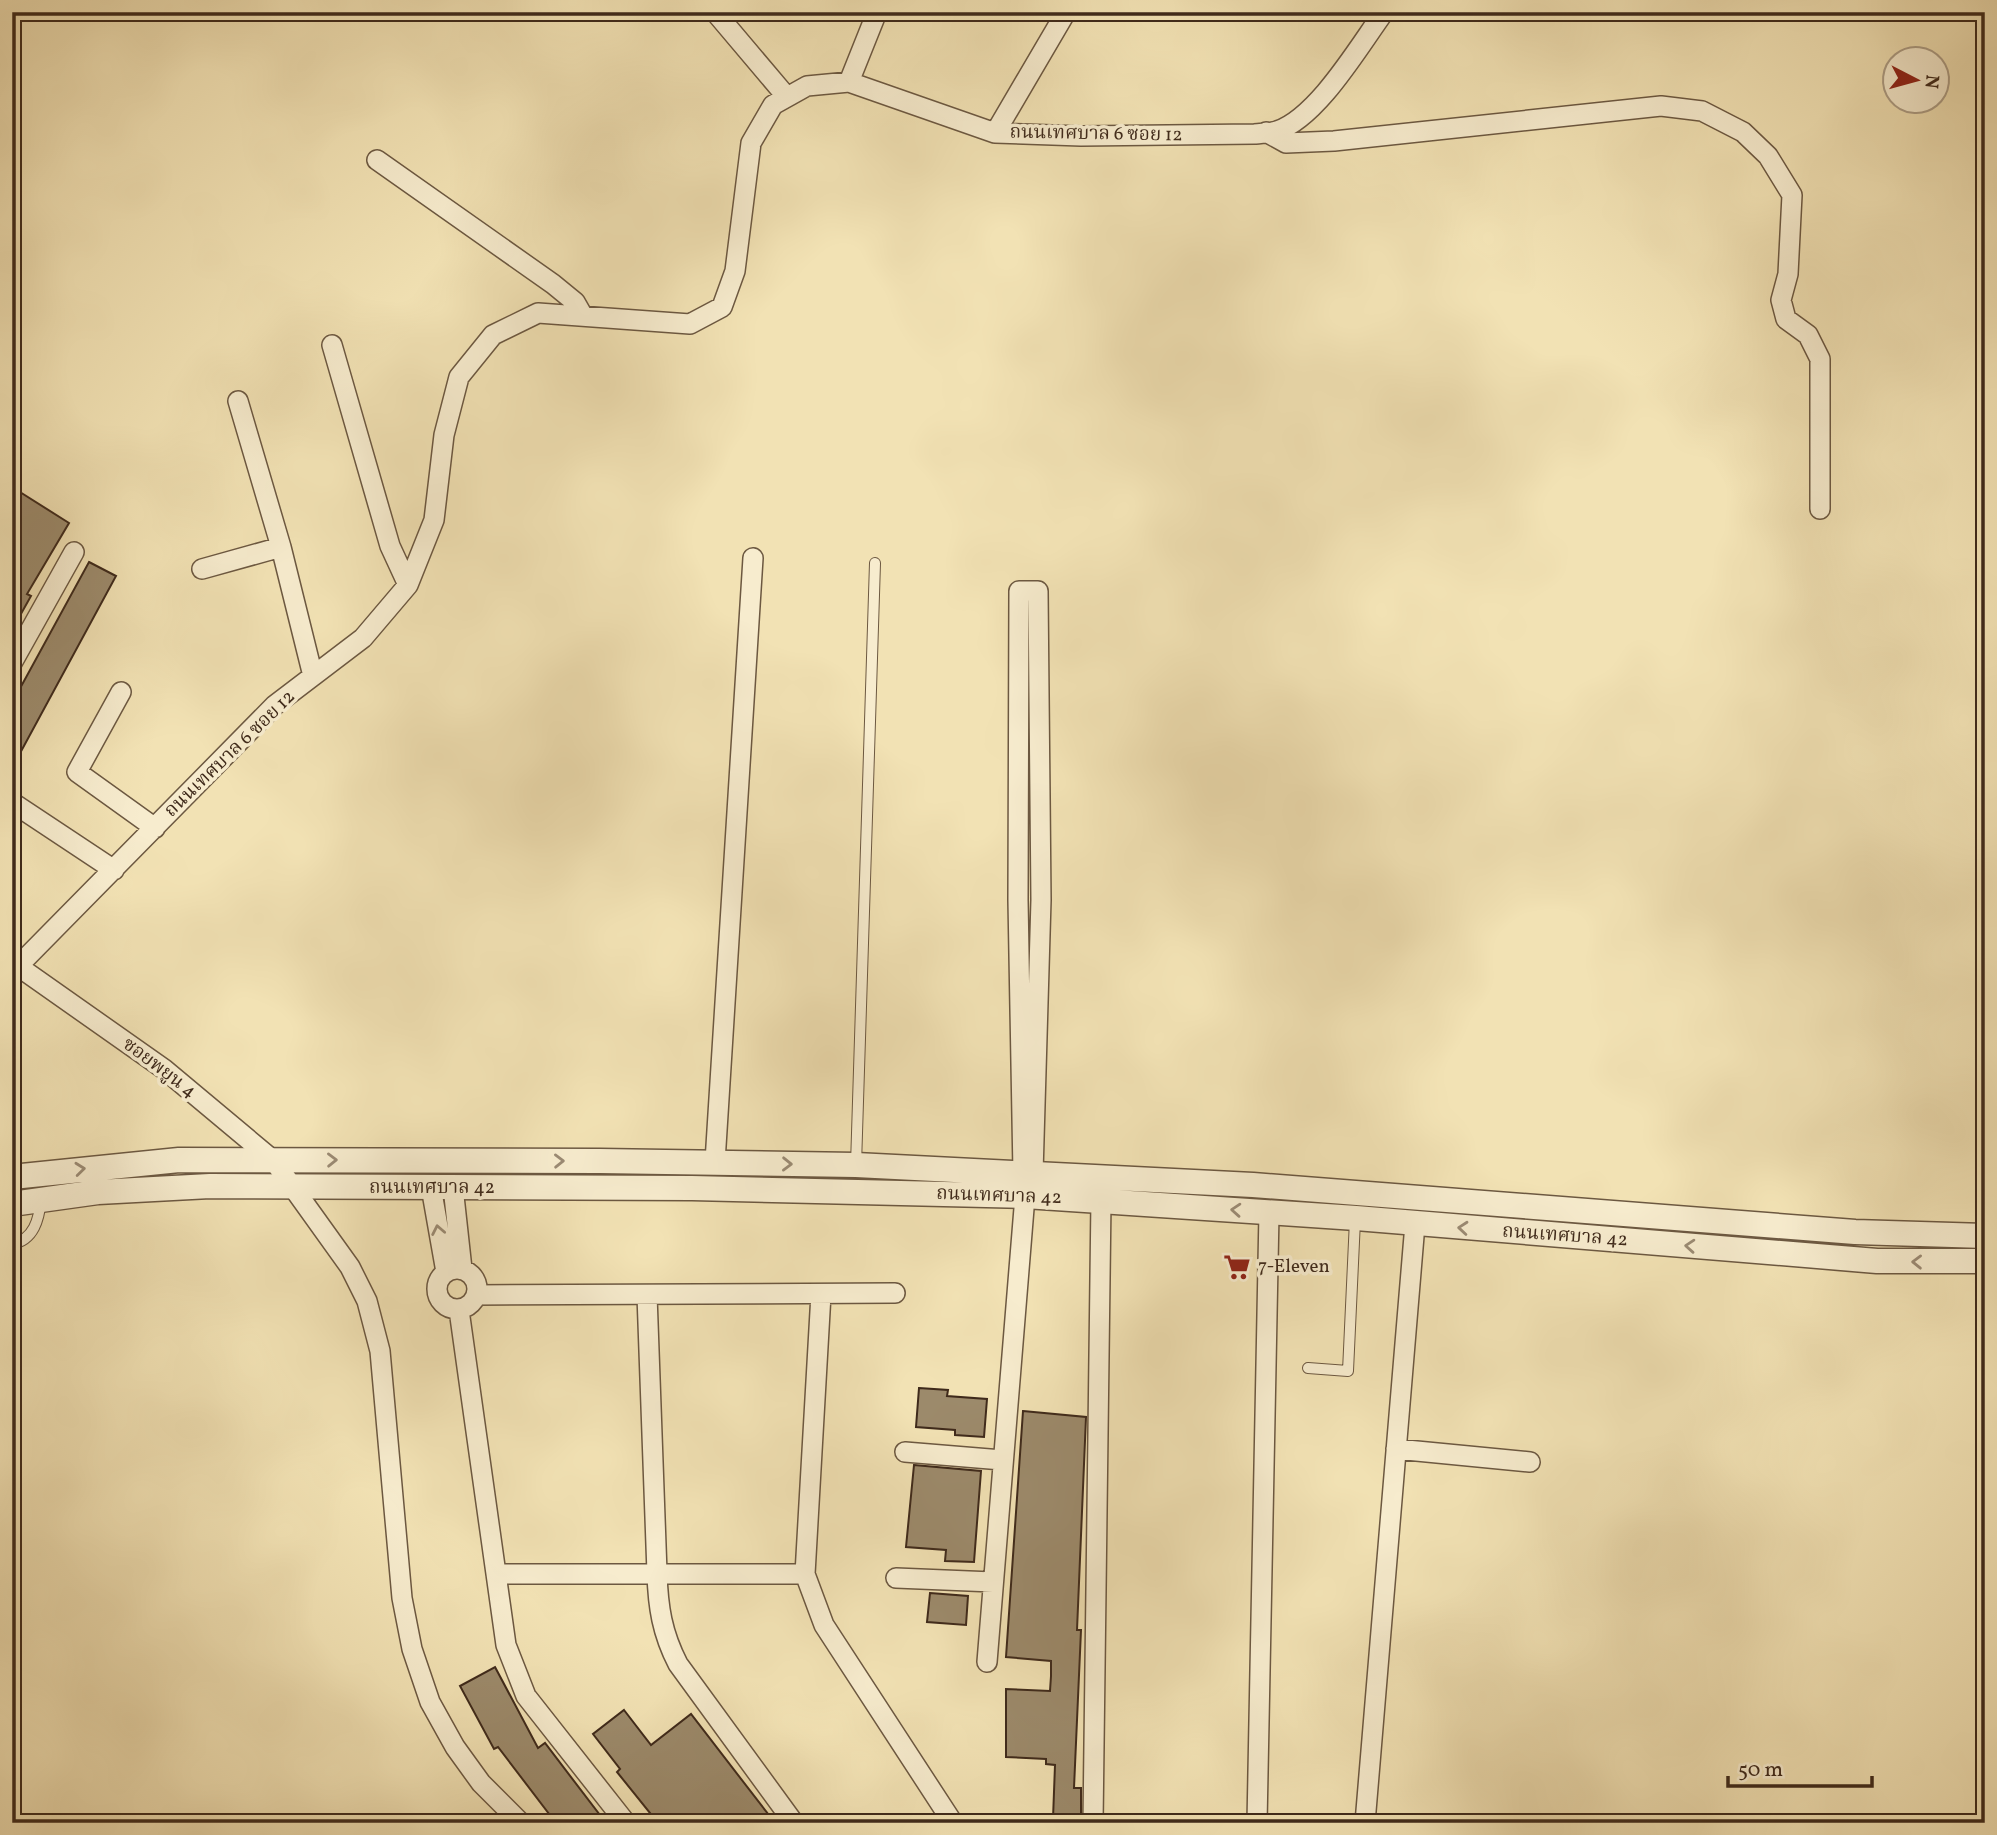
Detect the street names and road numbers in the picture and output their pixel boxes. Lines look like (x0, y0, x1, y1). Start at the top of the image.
street label: ถนนเทศบาล 6 ซอย 12 (1009, 119, 1183, 149)
street label: ถนนเทศบาล 6 ซอย 12 (159, 685, 301, 823)
street label: ซอยพยูน 4 (117, 1032, 201, 1104)
street label: ถนนเทศบาล 42 (369, 1175, 495, 1201)
street label: ถนนเทศบาล 42 (936, 1181, 1062, 1211)
street label: ถนนเทศบาล 42 (1501, 1219, 1629, 1253)

